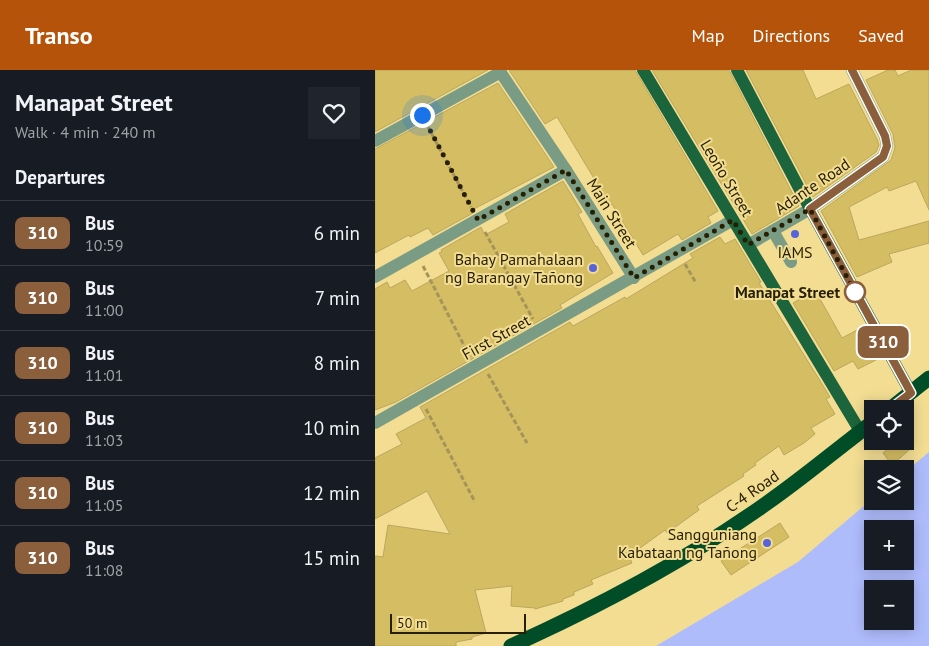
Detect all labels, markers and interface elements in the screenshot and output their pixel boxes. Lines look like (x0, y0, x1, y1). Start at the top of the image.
text: Transo (25, 20, 93, 51)
text: Map (692, 24, 724, 47)
text: Directions (752, 24, 830, 47)
text: Saved (858, 24, 904, 47)
text: Manapat Street (15, 87, 173, 118)
button: heart (308, 87, 360, 139)
your location (410, 103, 435, 128)
text: Walk · 4 min · 240 m (15, 122, 155, 142)
street label: Leoño Street (696, 136, 758, 221)
street label: Adante Road (771, 154, 853, 218)
text: Departures (15, 165, 105, 189)
street label: Main Street (583, 174, 642, 252)
text: Bus (85, 211, 114, 235)
text: 310 (27, 221, 58, 244)
text: 6 min (314, 221, 360, 245)
marker: IAMS (789, 228, 801, 240)
text: 10:59 (85, 235, 123, 255)
place label: IAMS (777, 242, 813, 262)
place label: Bahay Pamahalaan ng Barangay Tañong (445, 249, 583, 287)
marker: Bahay Pamahalaan ng Barangay Tañong (587, 262, 599, 274)
text: Bus (85, 276, 114, 300)
marker: Manapat Street (844, 281, 866, 303)
place label: Manapat Street (735, 282, 840, 302)
text: 310 (27, 286, 58, 309)
text: 7 min (315, 286, 360, 310)
text: 11:00 (85, 300, 123, 320)
street label: First Street (458, 310, 534, 364)
line badge: 310 (854, 326, 912, 358)
text: 310 (868, 330, 898, 353)
text: Bus (85, 341, 114, 365)
text: 310 (27, 351, 58, 374)
text: 8 min (314, 351, 360, 375)
text: 11:01 (85, 365, 123, 385)
map controls (864, 400, 914, 630)
button: locate (864, 400, 914, 450)
text: Bus (85, 406, 114, 430)
text: 310 (27, 416, 58, 439)
text: 10 min (303, 416, 360, 440)
text: 11:03 (85, 430, 123, 450)
button: layers (864, 460, 914, 510)
street label: C-4 Road (721, 465, 783, 517)
text: Bus (85, 471, 114, 495)
text: 310 (27, 481, 58, 504)
text: 12 min (303, 481, 360, 505)
text: 11:05 (85, 495, 123, 515)
button: + (864, 520, 914, 570)
place label: Sangguniang Kabataan ng Tañong (618, 524, 757, 562)
text: Bus (85, 536, 114, 560)
marker: Sangguniang Kabataan ng Tañong (761, 537, 773, 549)
text: 310 (27, 546, 58, 569)
text: 15 min (303, 546, 360, 570)
text: 11:08 (85, 560, 123, 580)
button: − (864, 580, 914, 630)
scale bar (390, 611, 526, 634)
text: 50 m (397, 614, 427, 632)

